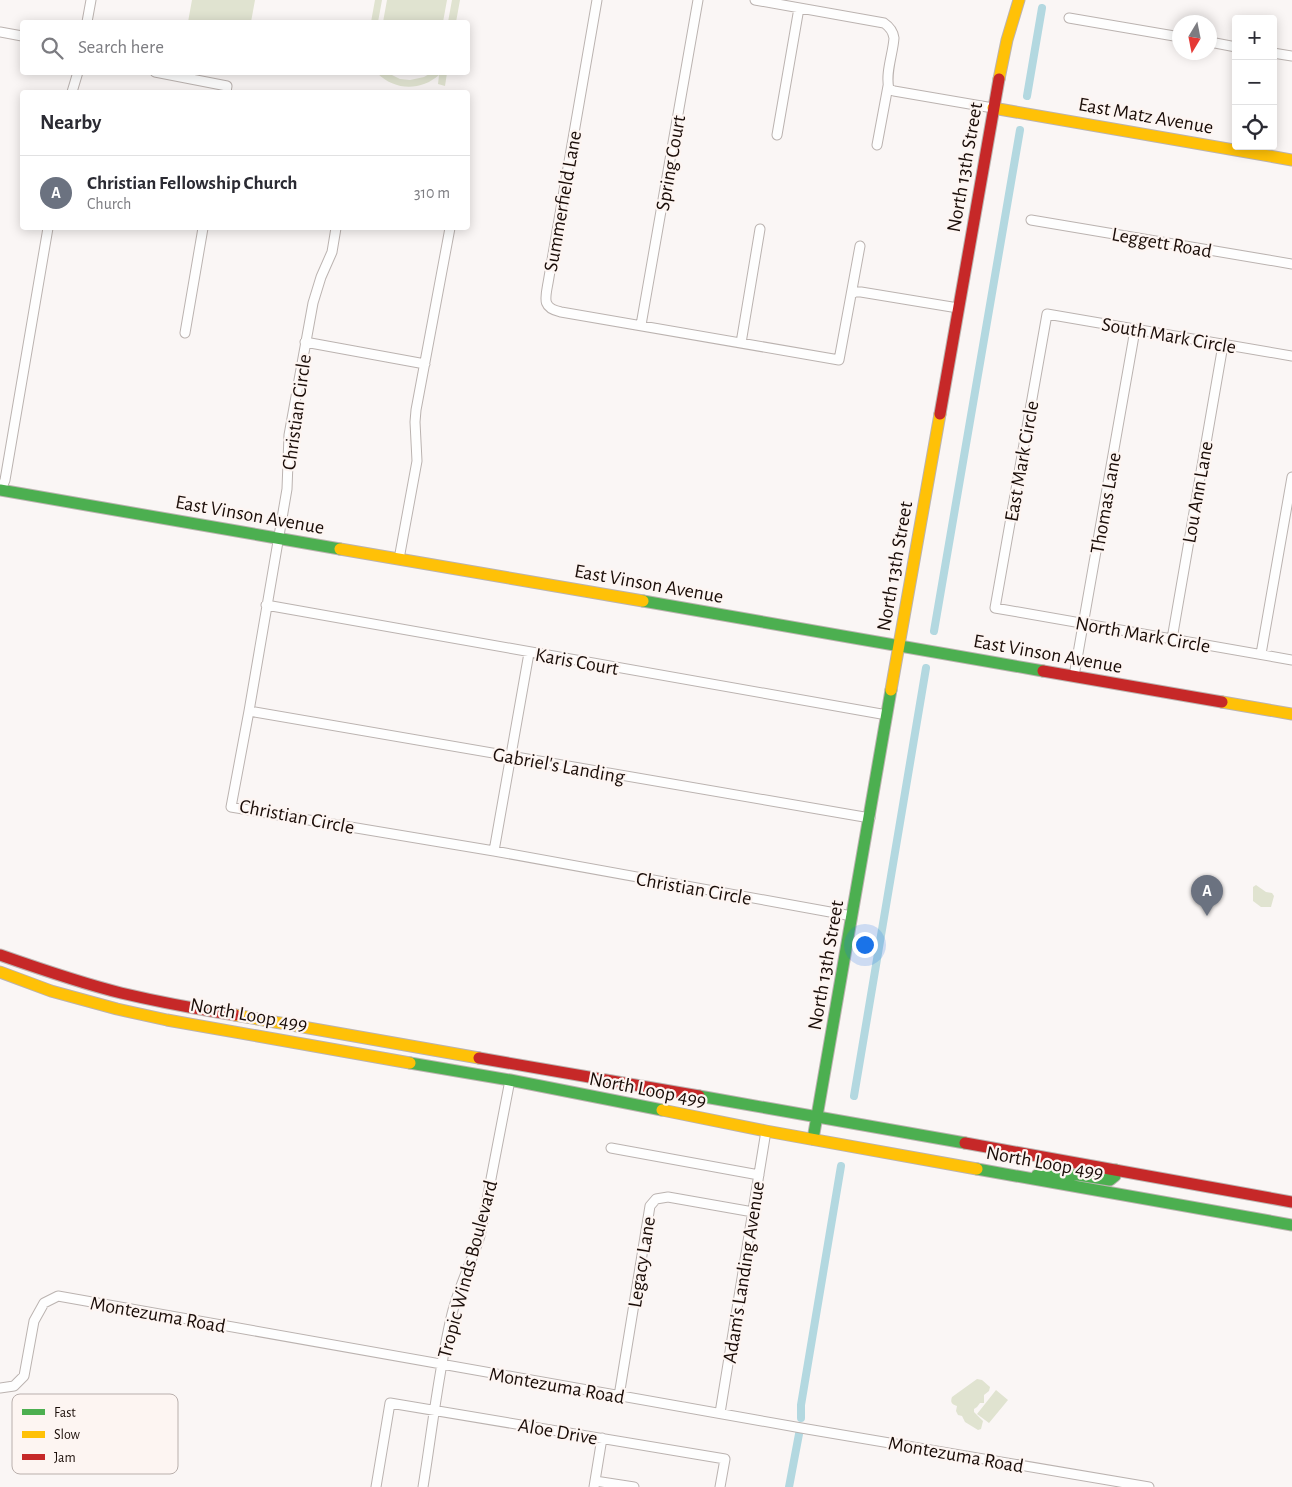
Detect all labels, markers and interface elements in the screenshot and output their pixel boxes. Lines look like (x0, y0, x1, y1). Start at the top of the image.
north arrow (1172, 15, 1217, 60)
map controls (1232, 15, 1277, 150)
button: + (1232, 15, 1277, 60)
search box (20, 20, 470, 75)
icon: search (38, 34, 66, 62)
text: Search here (78, 38, 164, 57)
button: − (1232, 60, 1277, 105)
street label: East Matz Avenue (1077, 94, 1215, 138)
street label: North 13th Street (944, 100, 986, 234)
button: locate (1232, 105, 1277, 150)
text: Nearby (40, 112, 101, 133)
street label: Spring Court (653, 113, 689, 213)
street label: Summerfield Lane (541, 129, 585, 273)
text: Christian Fellowship Church (87, 174, 297, 193)
text: A (51, 185, 61, 201)
text: 310 m (414, 185, 450, 201)
text: Church (87, 196, 131, 212)
street label: Leggett Road (1110, 224, 1214, 262)
street label: South Mark Circle (1100, 314, 1238, 358)
street label: Christian Circle (279, 353, 315, 471)
street label: East Mark Circle (1001, 399, 1042, 523)
street label: Lou Ann Lane (1179, 440, 1217, 545)
street label: Thomas Lane (1087, 451, 1125, 555)
street label: East Vinson Avenue (174, 492, 326, 538)
street label: North 13th Street (874, 499, 916, 633)
street label: East Vinson Avenue (573, 561, 725, 607)
street label: North Mark Circle (1074, 613, 1212, 657)
street label: East Vinson Avenue (972, 631, 1124, 677)
street label: Karis Court (534, 645, 621, 679)
street label: Gabriel's Landing (491, 745, 627, 787)
street label: Christian Circle (238, 796, 356, 838)
street label: Christian Circle (635, 869, 753, 909)
pin: A (1191, 875, 1223, 916)
street label: North 13th Street (805, 898, 847, 1032)
your location (852, 932, 878, 958)
street label: North Loop 499 (188, 995, 309, 1035)
street label: North Loop 499 (587, 1069, 708, 1111)
street label: North Loop 499 (984, 1143, 1105, 1183)
street label: Tropic Winds Boulevard (435, 1178, 501, 1361)
street label: Adam's Landing Avenue (720, 1180, 768, 1365)
street label: Legacy Lane (625, 1215, 659, 1309)
street label: Montezuma Road (89, 1293, 227, 1337)
street label: Montezuma Road (488, 1364, 626, 1408)
legend (12, 1394, 178, 1474)
text: Fast (54, 1406, 76, 1420)
street label: Aloe Drive (516, 1415, 599, 1449)
text: Slow (54, 1428, 81, 1442)
street label: Montezuma Road (887, 1433, 1025, 1477)
text: Jam (54, 1451, 76, 1465)

